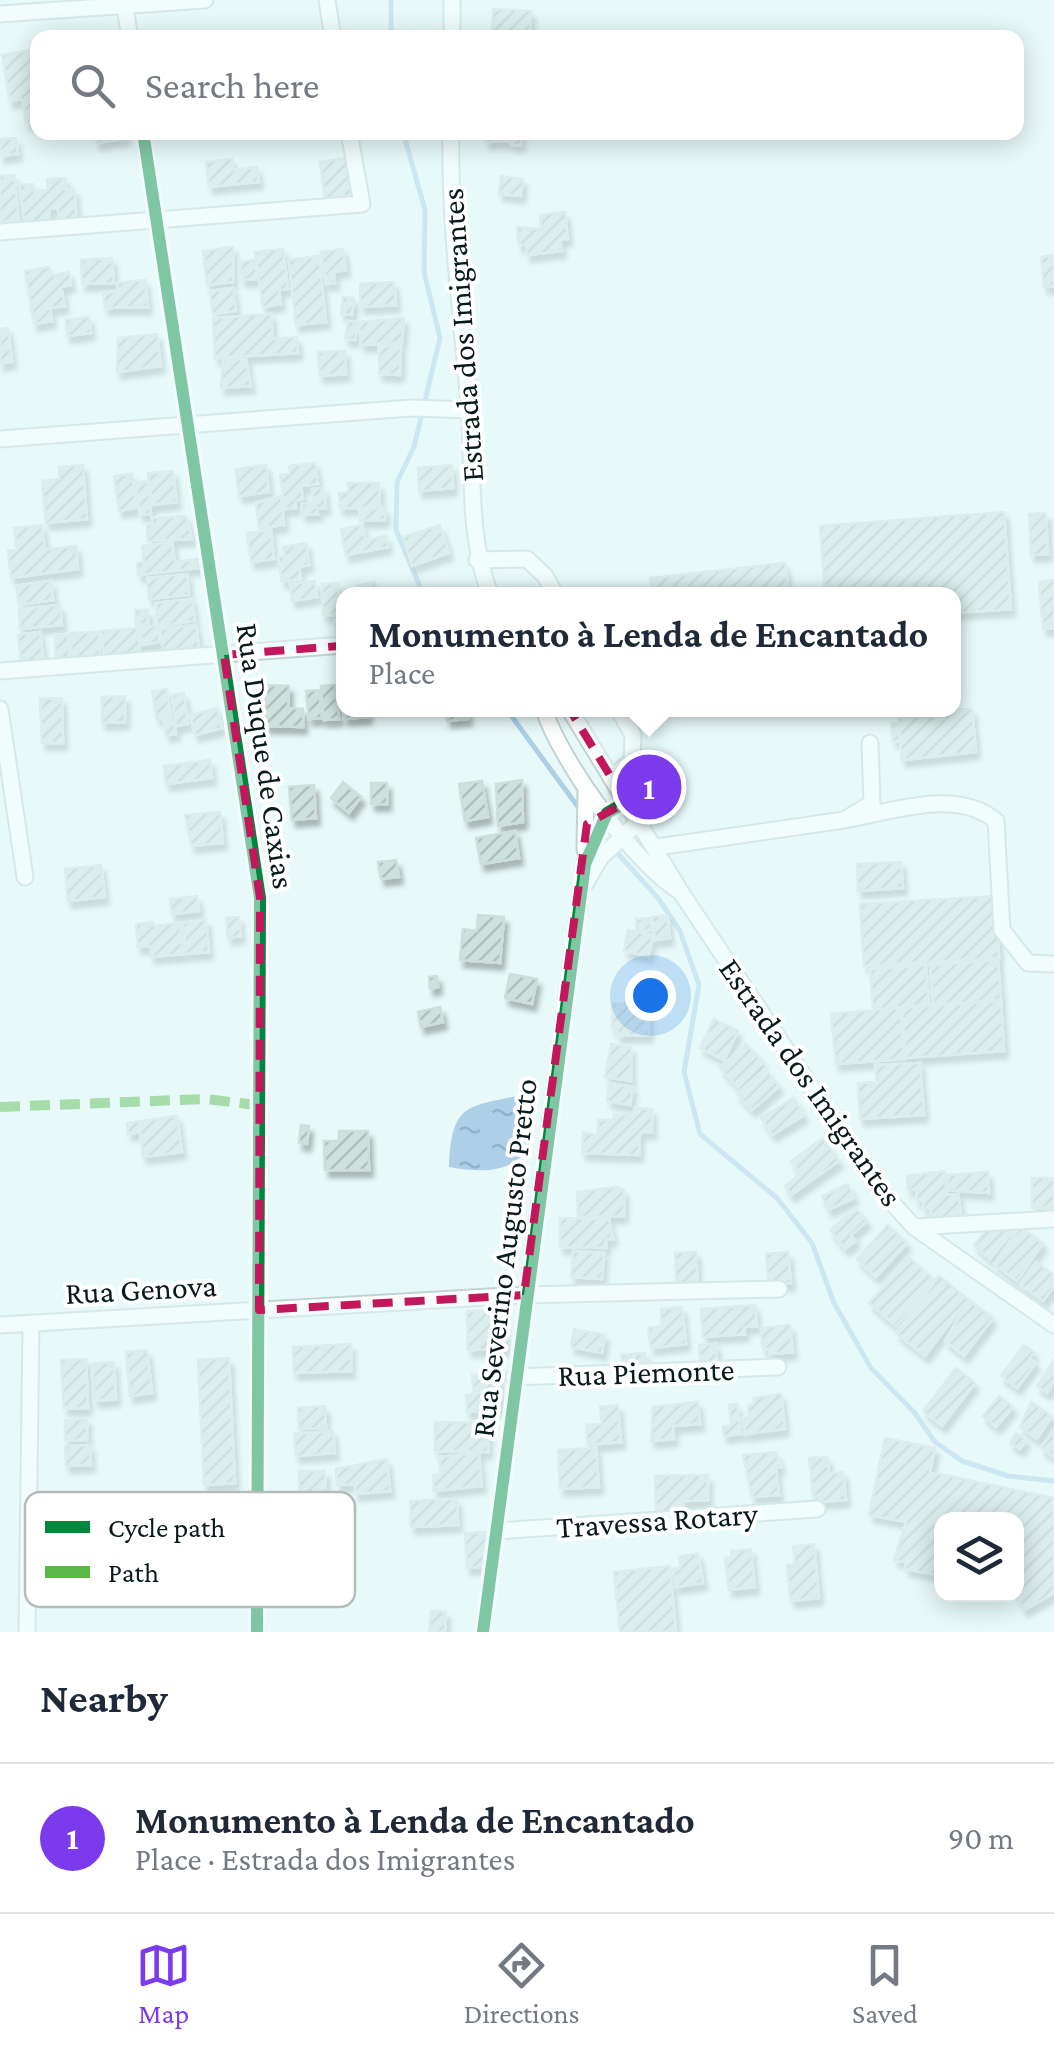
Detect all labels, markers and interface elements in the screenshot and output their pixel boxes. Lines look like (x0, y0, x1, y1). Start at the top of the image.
search box (30, 30, 1024, 140)
icon: search (65, 58, 120, 113)
text: Search here (145, 64, 319, 106)
street label: Estrada dos Imigrantes (434, 187, 490, 483)
popup (336, 587, 961, 717)
text: Monumento à Lenda de Encantado (369, 613, 928, 655)
street label: Rua Duque de Caxias (230, 621, 302, 891)
text: Place (369, 655, 435, 691)
pin: 1 (616, 750, 682, 824)
street label: Estrada dos Imigrantes (712, 951, 910, 1213)
your location (625, 970, 676, 1021)
street label: Rua Severino Augusto Pretto (464, 1077, 544, 1439)
street label: Rua Genova (64, 1267, 218, 1311)
street label: Rua Piemonte (557, 1351, 735, 1393)
legend (25, 1492, 355, 1607)
street label: Travessa Rotary (555, 1495, 759, 1545)
text: Cycle path (108, 1512, 225, 1543)
map controls (934, 1512, 1024, 1602)
button: layers (934, 1512, 1024, 1602)
text: Path (108, 1557, 159, 1588)
text: Nearby (40, 1674, 168, 1721)
text: Monumento à Lenda de Encantado (135, 1799, 695, 1841)
text: 1 (67, 1820, 78, 1856)
text: 90 m (948, 1820, 1014, 1856)
text: Place · Estrada dos Imigrantes (135, 1841, 515, 1877)
tab: Map (136, 1938, 191, 2029)
tab: Directions (464, 1938, 580, 2029)
tab: Saved (852, 1938, 918, 2029)

